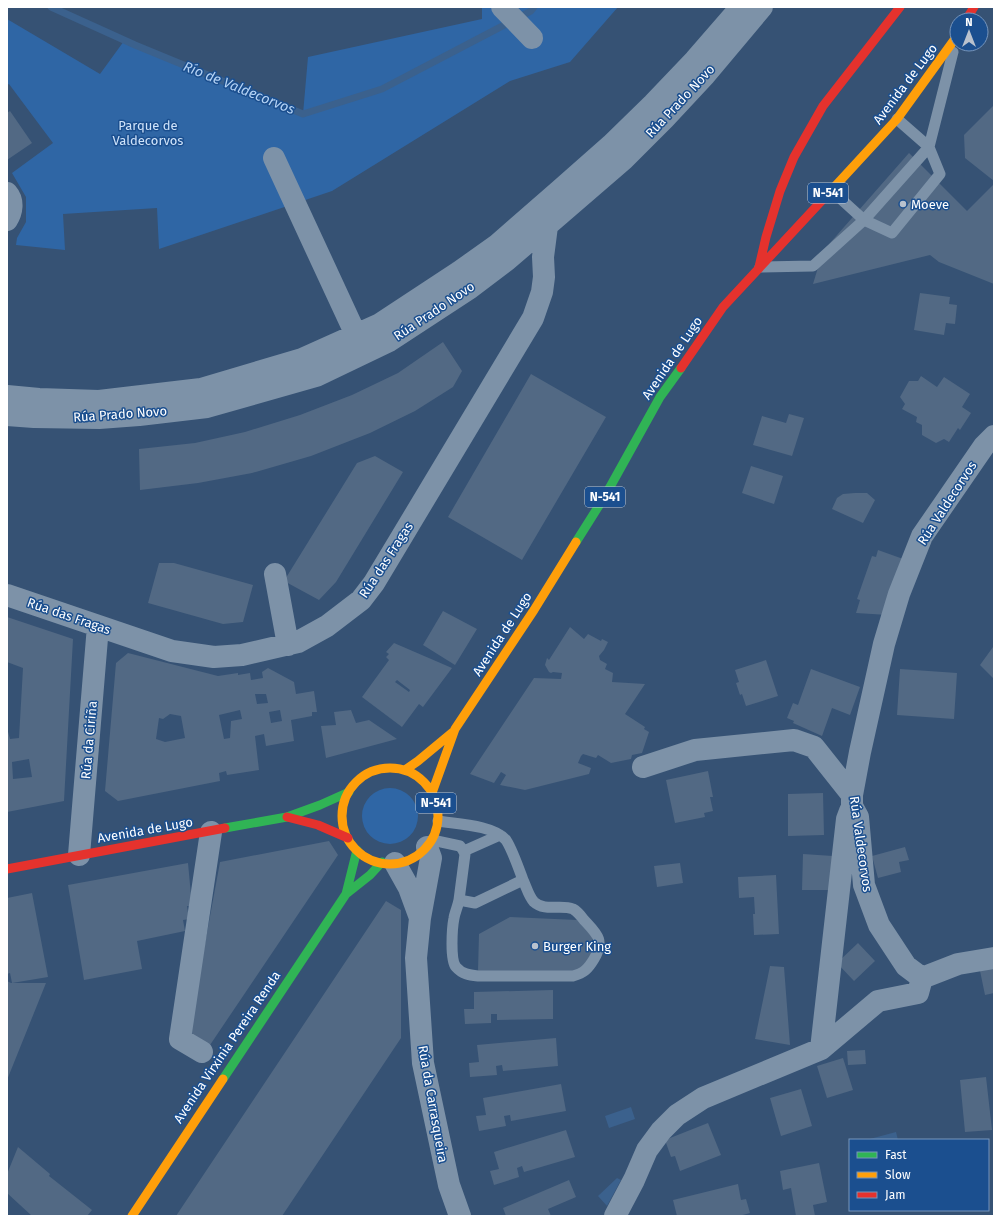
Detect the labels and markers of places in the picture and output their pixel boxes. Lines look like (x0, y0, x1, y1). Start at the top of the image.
place label: Moeve (911, 197, 949, 212)
marker: Moeve (898, 199, 908, 209)
place label: Burger King (543, 939, 611, 954)
marker: Burger King (530, 941, 540, 951)

